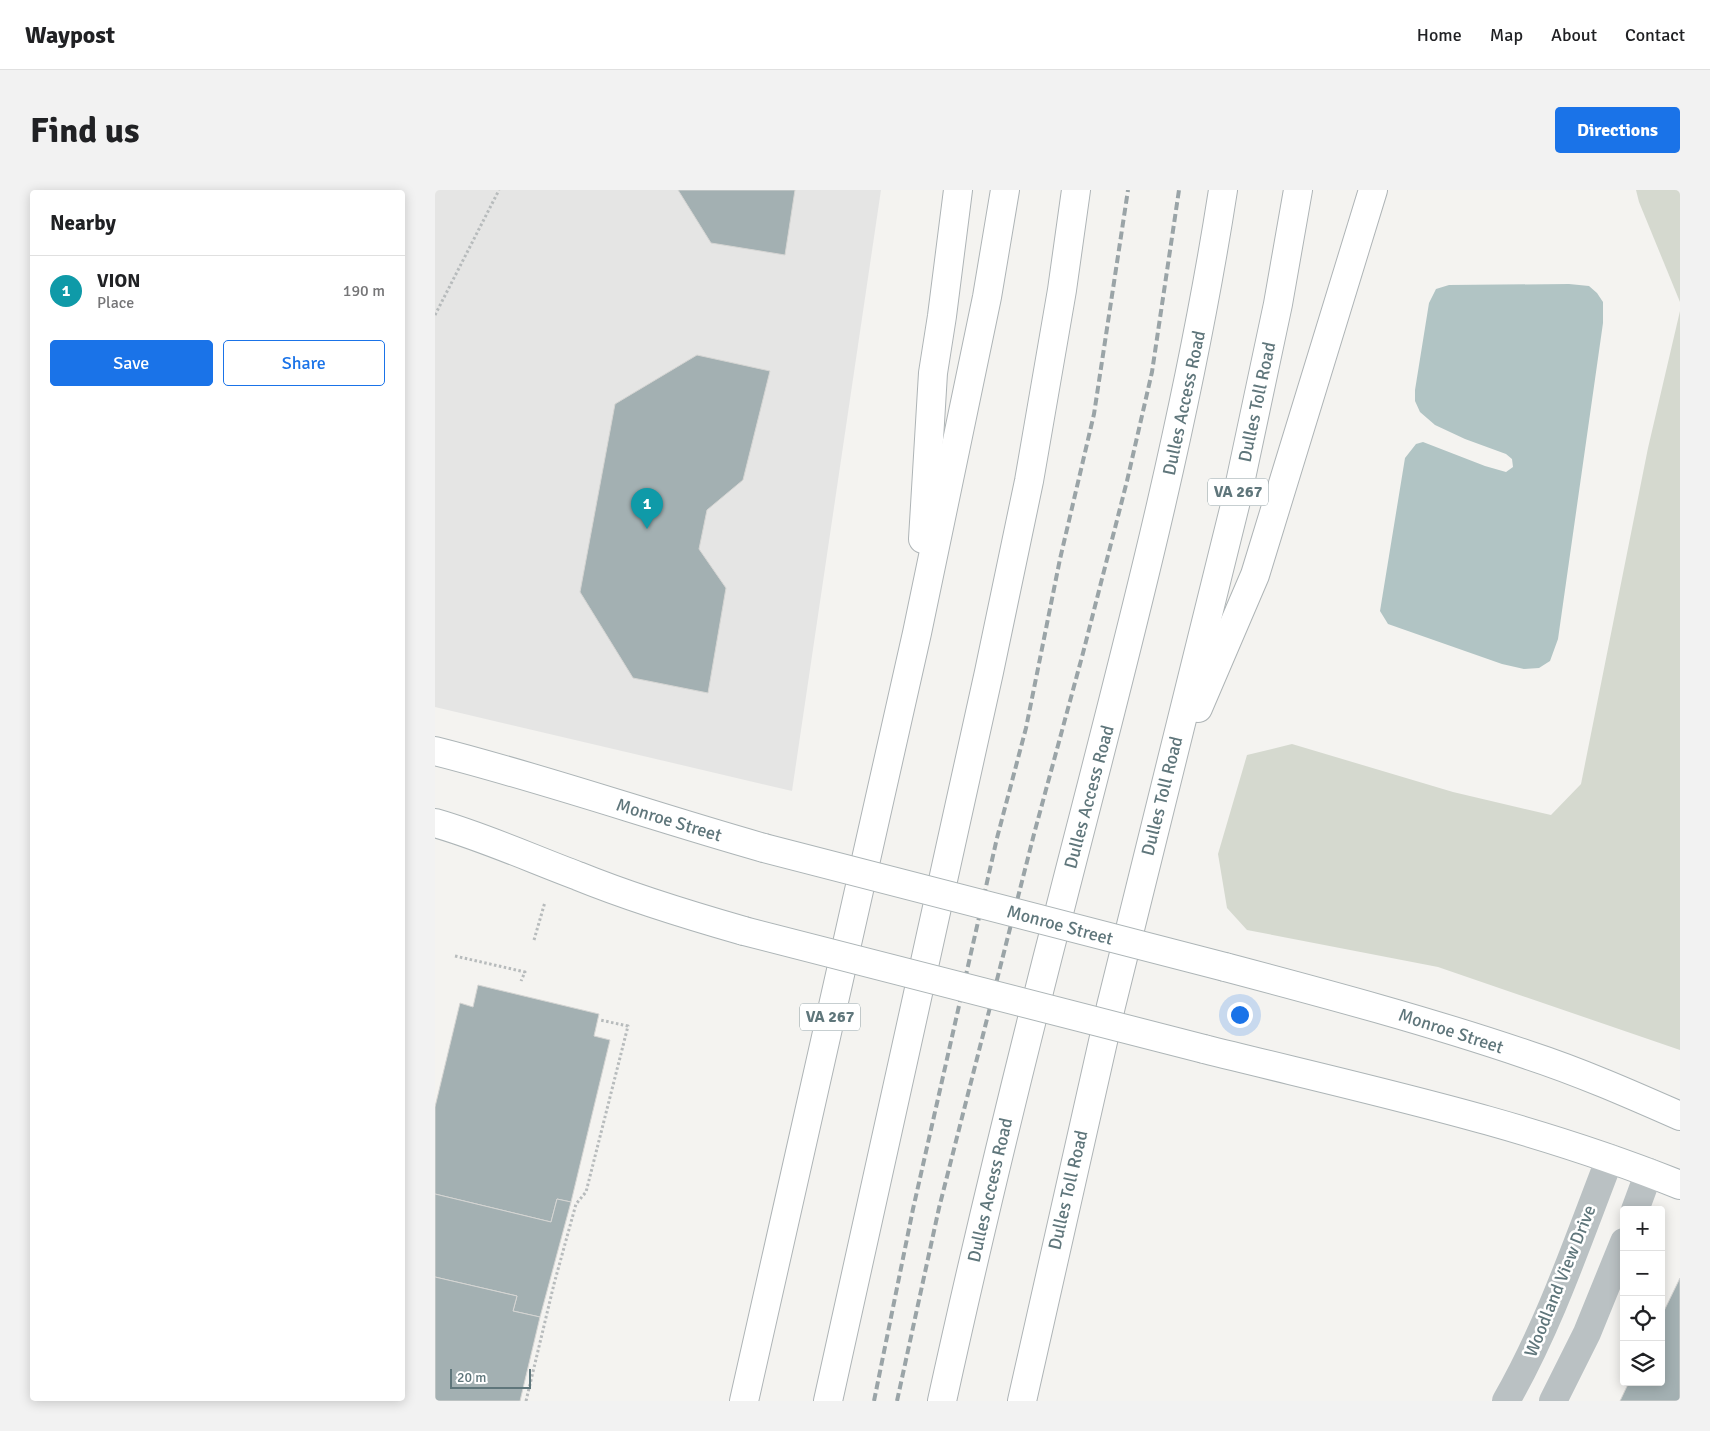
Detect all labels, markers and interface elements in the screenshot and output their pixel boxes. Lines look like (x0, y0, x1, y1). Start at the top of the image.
text: Waypost (25, 20, 115, 50)
text: Home (1417, 24, 1462, 46)
text: Map (1490, 24, 1523, 46)
text: About (1551, 24, 1597, 46)
text: Contact (1625, 24, 1685, 46)
button: Directions (1555, 107, 1680, 153)
text: Find us (30, 109, 140, 152)
text: Nearby (50, 210, 116, 236)
text: VION (97, 269, 140, 293)
text: 1 (62, 281, 70, 301)
text: 190 m (343, 281, 385, 301)
text: Place (97, 293, 134, 313)
street label: Dulles Access Road (1158, 329, 1210, 477)
button: Save (50, 340, 213, 386)
button: Share (223, 340, 385, 386)
street label: Dulles Toll Road (1234, 340, 1280, 464)
road number: VA 267 (1208, 478, 1268, 506)
pin: 1 (631, 488, 663, 529)
street label: Dulles Access Road (1059, 723, 1119, 871)
street label: Dulles Toll Road (1137, 734, 1187, 858)
street label: Monroe Street (614, 794, 724, 846)
street label: Monroe Street (1004, 900, 1116, 950)
your location (1227, 1002, 1253, 1028)
road number: VA 267 (800, 1004, 860, 1030)
street label: Monroe Street (1396, 1004, 1506, 1058)
street label: Dulles Access Road (963, 1116, 1017, 1264)
street label: Dulles Toll Road (1044, 1128, 1092, 1252)
street label: Woodland View Drive (1519, 1202, 1601, 1360)
map controls (1620, 1206, 1665, 1386)
button: + (1620, 1206, 1665, 1251)
button: − (1620, 1251, 1665, 1296)
button: locate (1620, 1296, 1665, 1341)
button: layers (1620, 1341, 1665, 1386)
scale bar (450, 1366, 531, 1389)
text: 20 m (457, 1369, 486, 1386)

